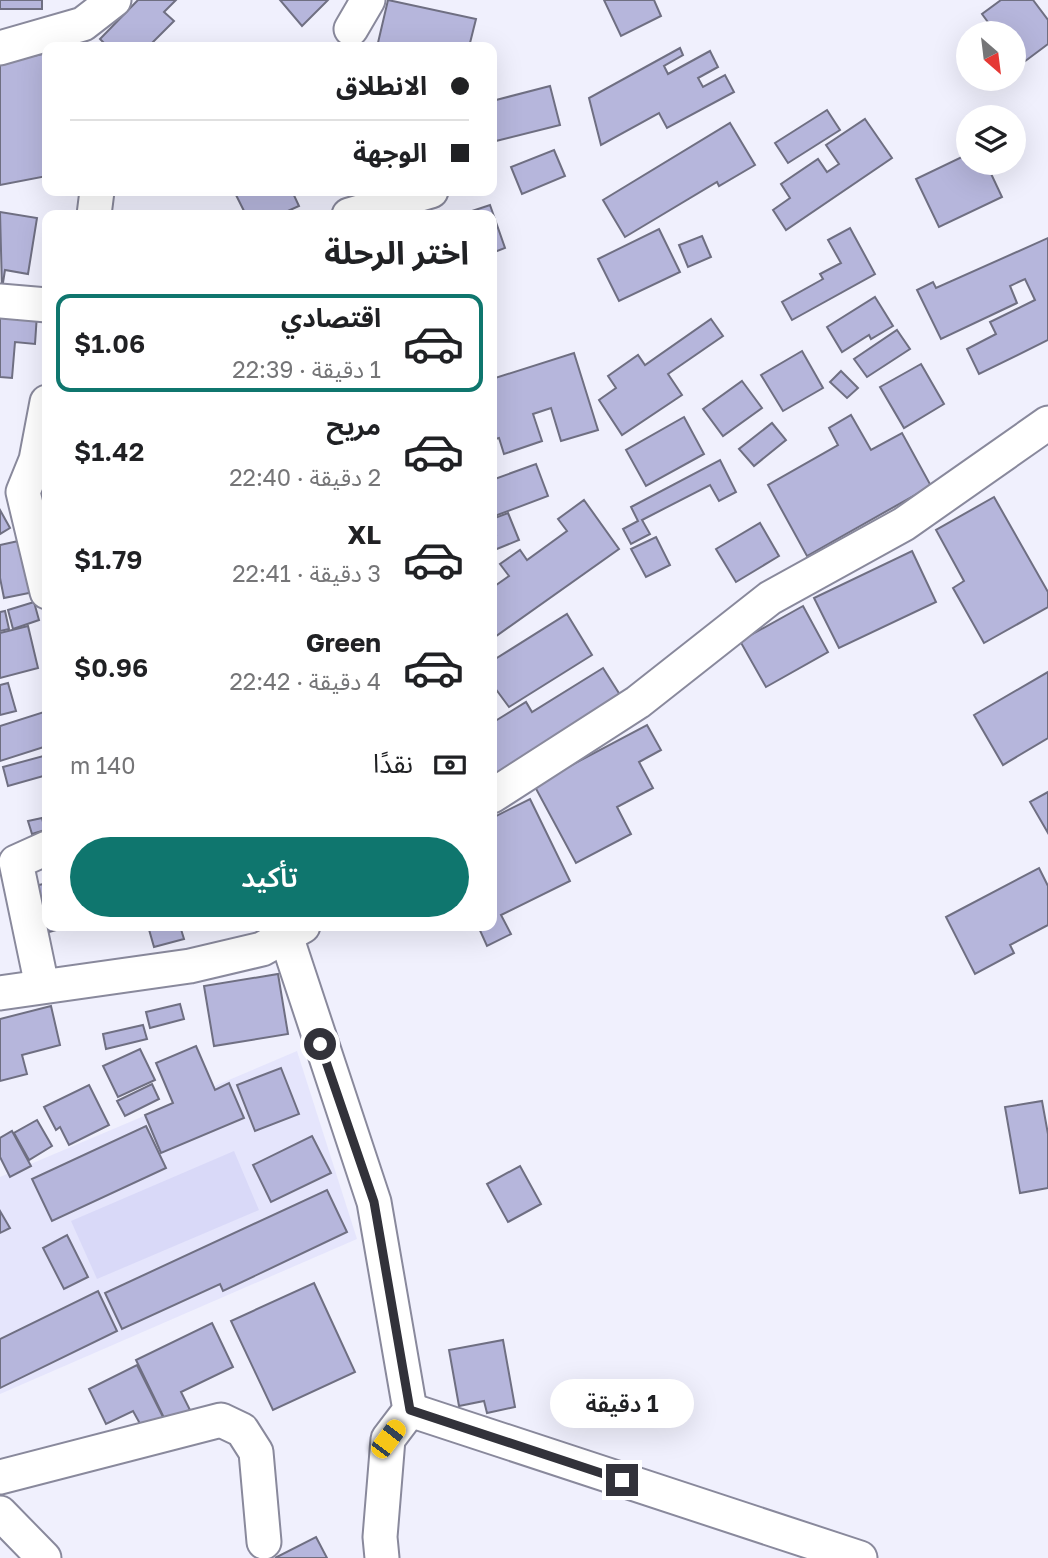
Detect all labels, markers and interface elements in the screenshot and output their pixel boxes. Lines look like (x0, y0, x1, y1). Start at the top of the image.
north arrow (956, 21, 1026, 91)
map controls (956, 21, 1026, 175)
text: الانطلاق (336, 70, 427, 101)
button: layers (956, 105, 1026, 175)
text: الوجهة (353, 137, 427, 168)
text: اختر الرحلة (324, 233, 469, 271)
text: اقتصادي (281, 302, 381, 333)
icon: car (402, 312, 465, 375)
text: $1.06 (74, 328, 145, 359)
text: 1 دقيقة · 22:39 (232, 355, 381, 383)
text: مريح (326, 410, 381, 441)
icon: car (402, 420, 465, 483)
text: $1.42 (74, 436, 144, 467)
text: 2 دقيقة · 22:40 (229, 463, 381, 491)
text: XL (347, 519, 381, 550)
icon: car (402, 528, 465, 591)
text: $1.79 (74, 544, 143, 575)
text: 3 دقيقة · 22:41 (232, 559, 381, 587)
text: Green (306, 627, 381, 658)
icon: car (402, 636, 465, 699)
text: $0.96 (74, 652, 148, 683)
text: 4 دقيقة · 22:42 (229, 667, 381, 695)
icon: cash (431, 746, 469, 784)
text: نقدًا (373, 748, 413, 779)
text: 140 m (70, 751, 136, 779)
button: تأكيد (70, 837, 469, 917)
route start (304, 1028, 336, 1060)
callout: 1 دقيقة (550, 1378, 694, 1428)
text: 1 دقيقة (585, 1389, 659, 1417)
car (367, 1416, 410, 1462)
route end (606, 1464, 638, 1496)

